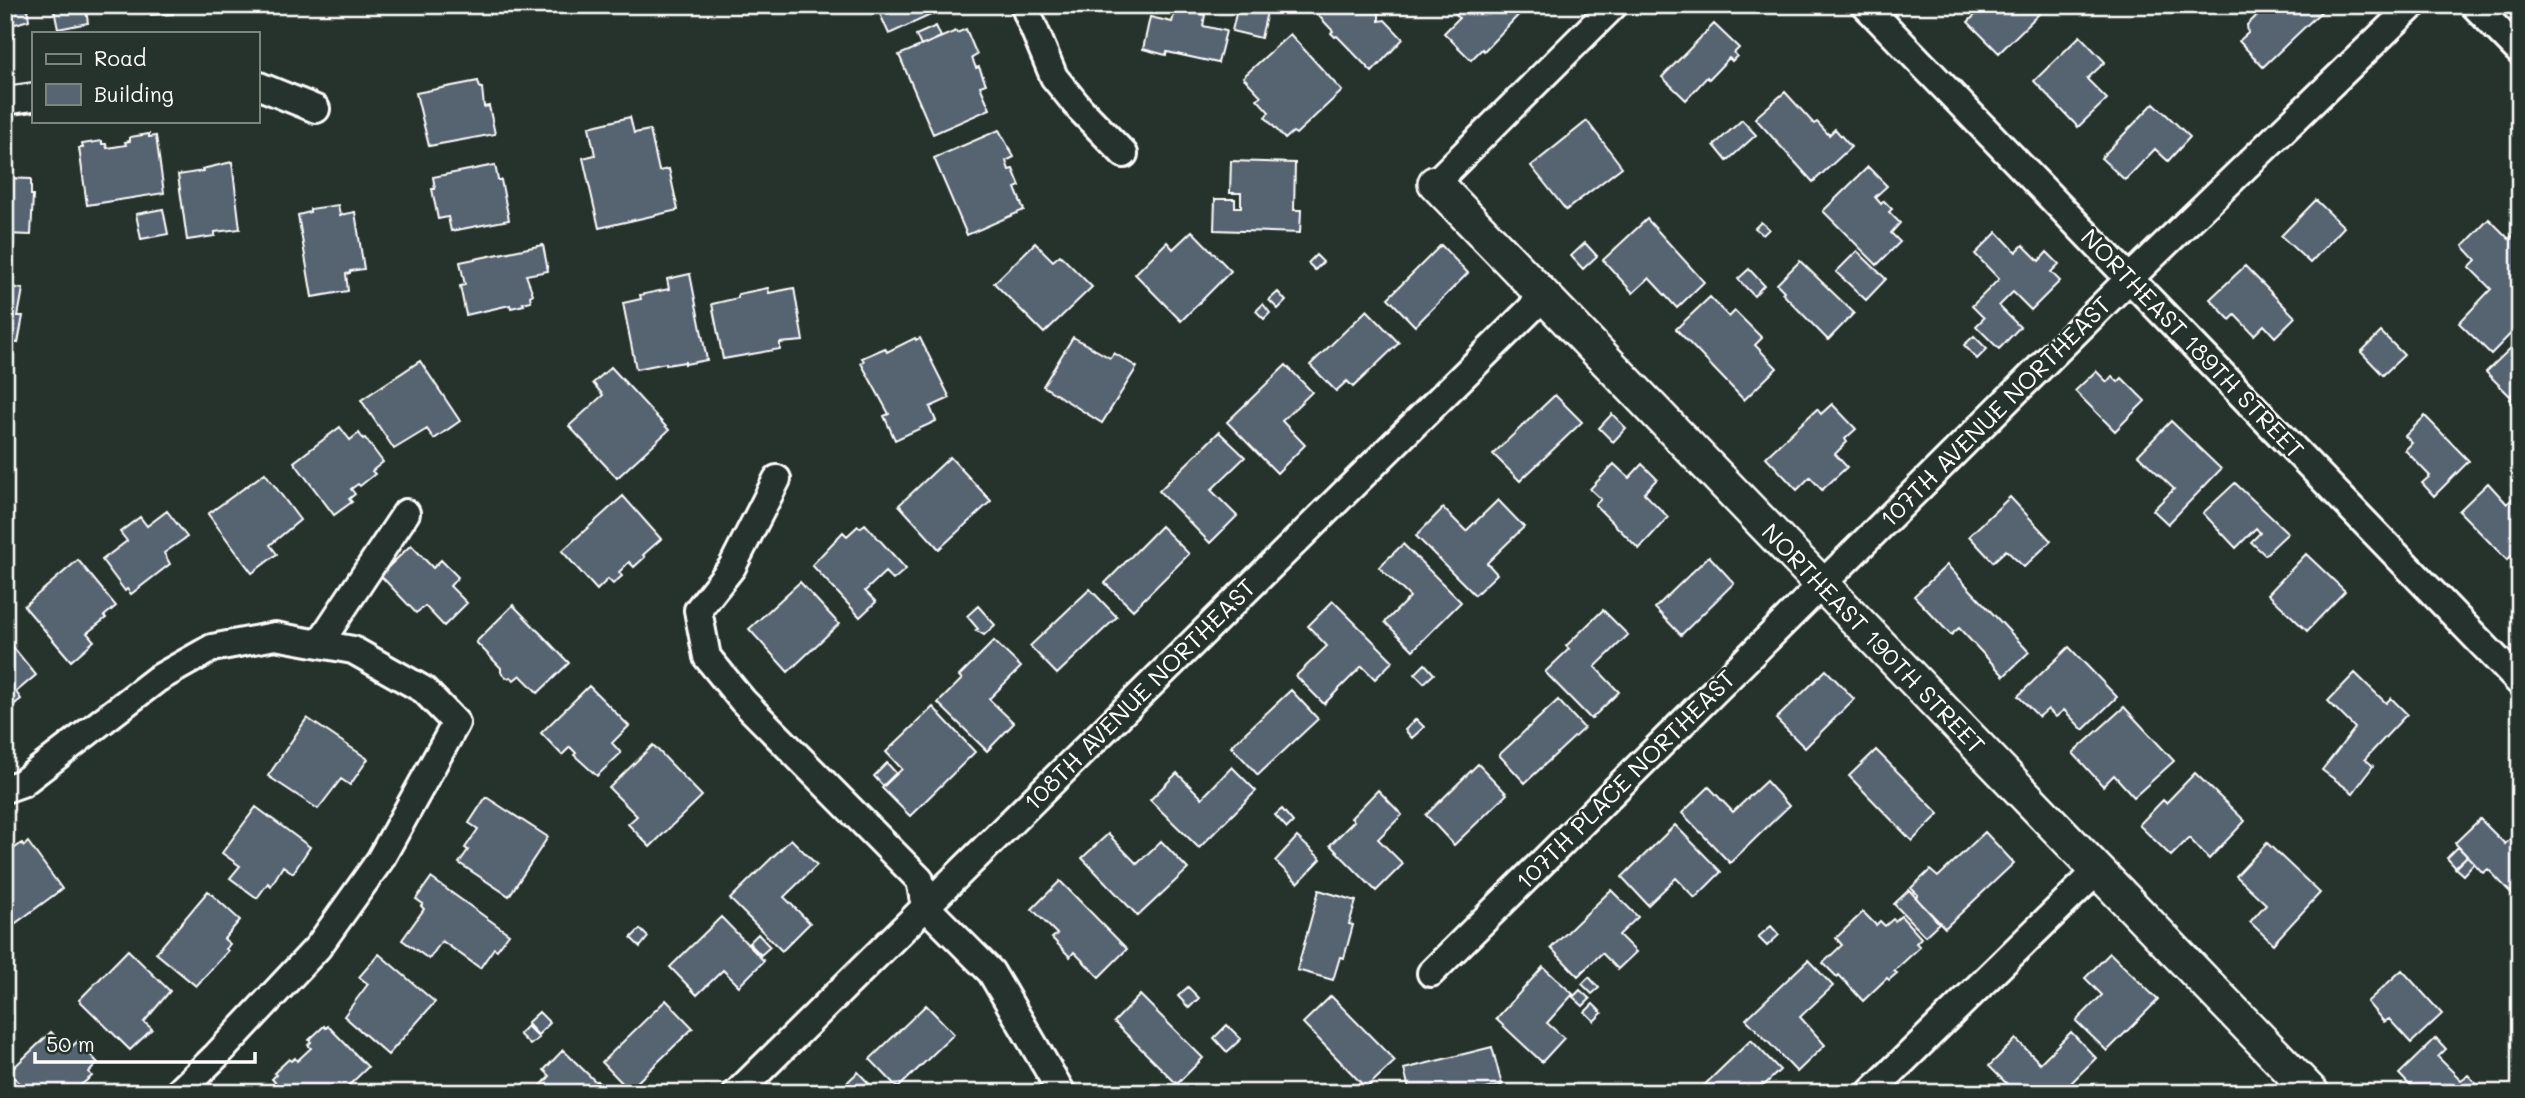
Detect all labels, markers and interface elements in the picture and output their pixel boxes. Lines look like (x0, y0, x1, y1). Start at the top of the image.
legend (32, 32, 259, 122)
text: Road (94, 44, 146, 71)
text: Building (94, 80, 174, 107)
street label: NORTHEAST 189TH STREET (2075, 221, 2311, 465)
street label: 107TH AVENUE NORTHEAST (1873, 289, 2117, 533)
street label: NORTHEAST 190TH STREET (1756, 516, 1992, 760)
street label: 108TH AVENUE NORTHEAST (1016, 571, 1261, 816)
street label: 107TH PLACE NORTHEAST (1509, 663, 1741, 895)
scale bar (35, 1021, 256, 1065)
text: 50 m (46, 1030, 95, 1057)

